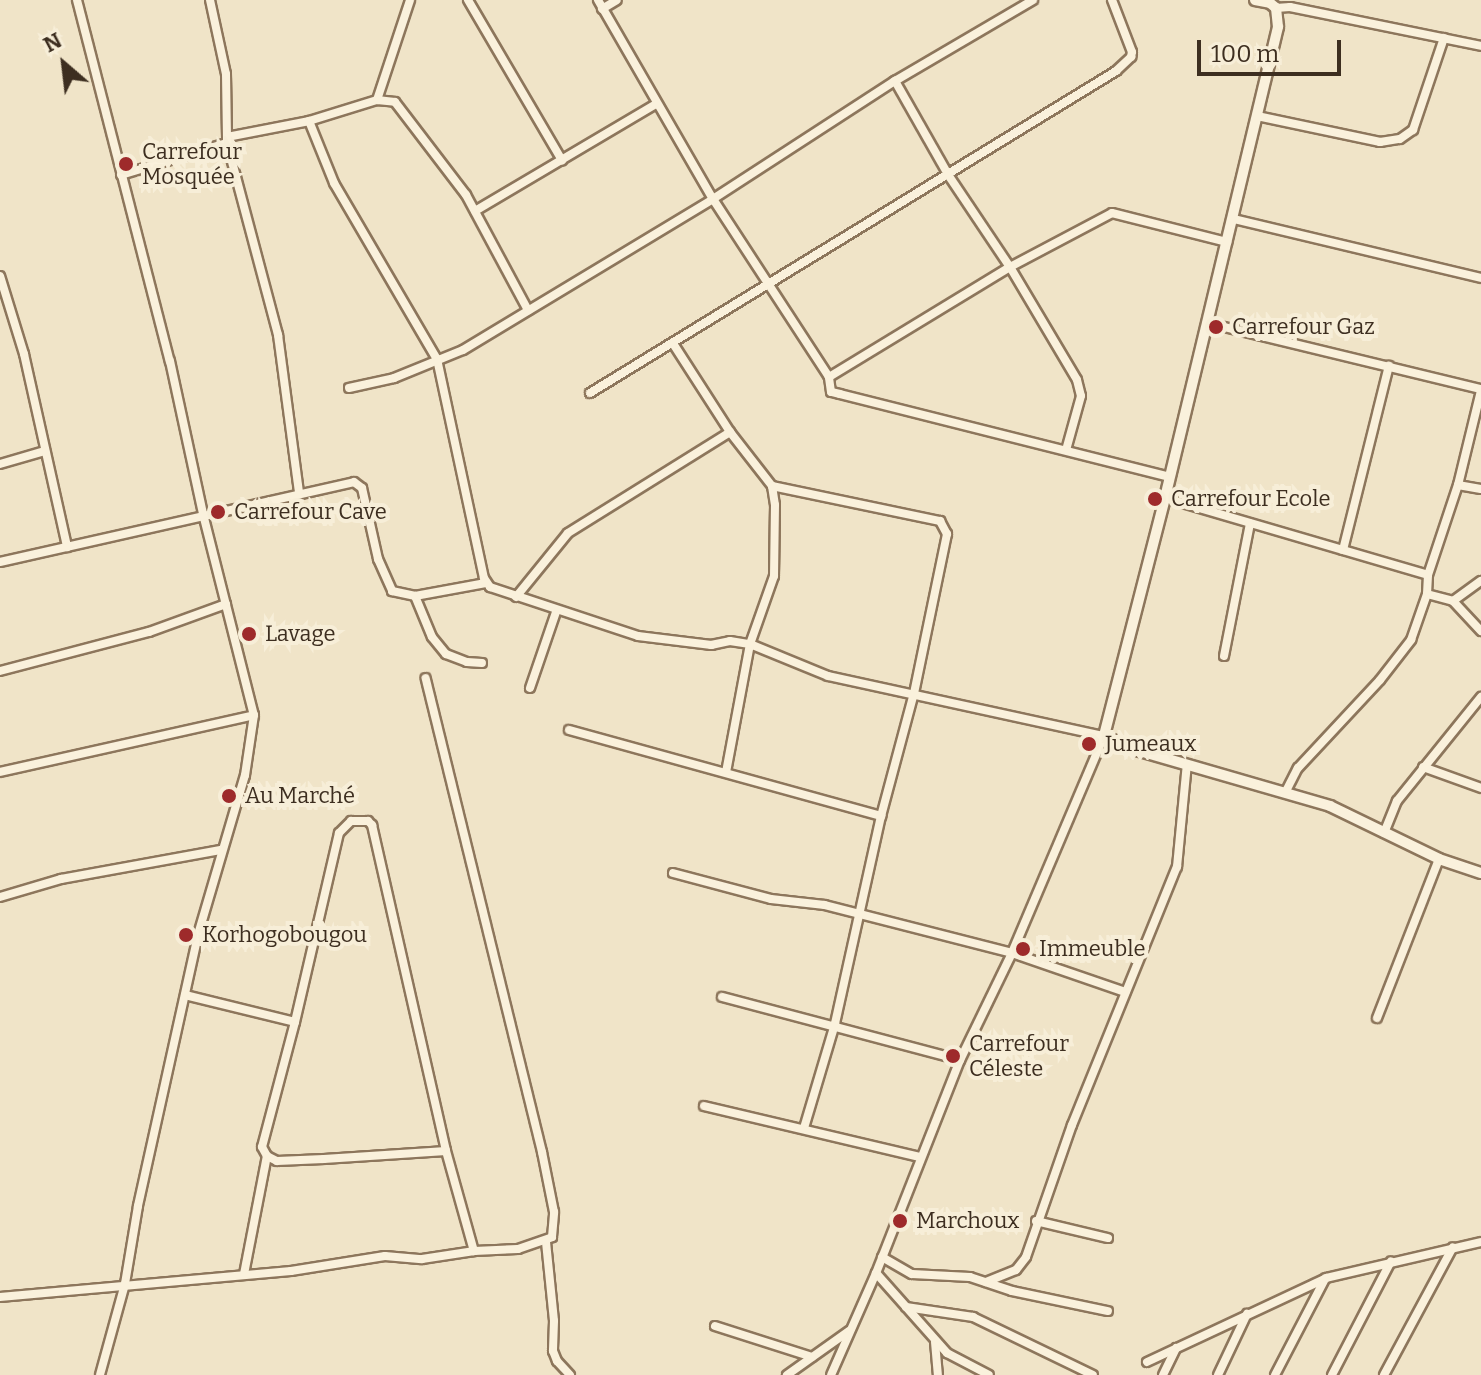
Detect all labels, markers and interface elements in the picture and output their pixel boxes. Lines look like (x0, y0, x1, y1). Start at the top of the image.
north arrow (24, 24, 104, 104)
scale bar (1201, 24, 1345, 74)
text: N (39, 26, 66, 58)
text: 100 m (1211, 40, 1279, 68)
place label: Carrefour Mosquée (142, 138, 242, 190)
marker: Carrefour Mosquée (117, 155, 135, 173)
place label: Carrefour Gaz (1232, 314, 1375, 340)
marker: Carrefour Gaz (1207, 318, 1225, 336)
place label: Carrefour Ecole (1171, 486, 1331, 512)
marker: Carrefour Ecole (1146, 490, 1164, 508)
place label: Carrefour Cave (234, 499, 387, 525)
marker: Carrefour Cave (209, 503, 227, 521)
place label: Lavage (265, 621, 336, 647)
marker: Lavage (240, 625, 258, 643)
place label: Jumeaux (1105, 731, 1196, 757)
marker: Jumeaux (1080, 735, 1098, 753)
place label: Au Marché (245, 783, 355, 809)
marker: Au Marché (220, 787, 238, 805)
place label: Korhogobougou (202, 922, 367, 948)
marker: Korhogobougou (177, 926, 195, 944)
place label: Immeuble (1039, 936, 1146, 962)
marker: Immeuble (1014, 940, 1032, 958)
place label: Carrefour Céleste (969, 1030, 1069, 1082)
marker: Carrefour Céleste (944, 1047, 962, 1065)
place label: Marchoux (916, 1208, 1019, 1234)
marker: Marchoux (891, 1212, 909, 1230)

